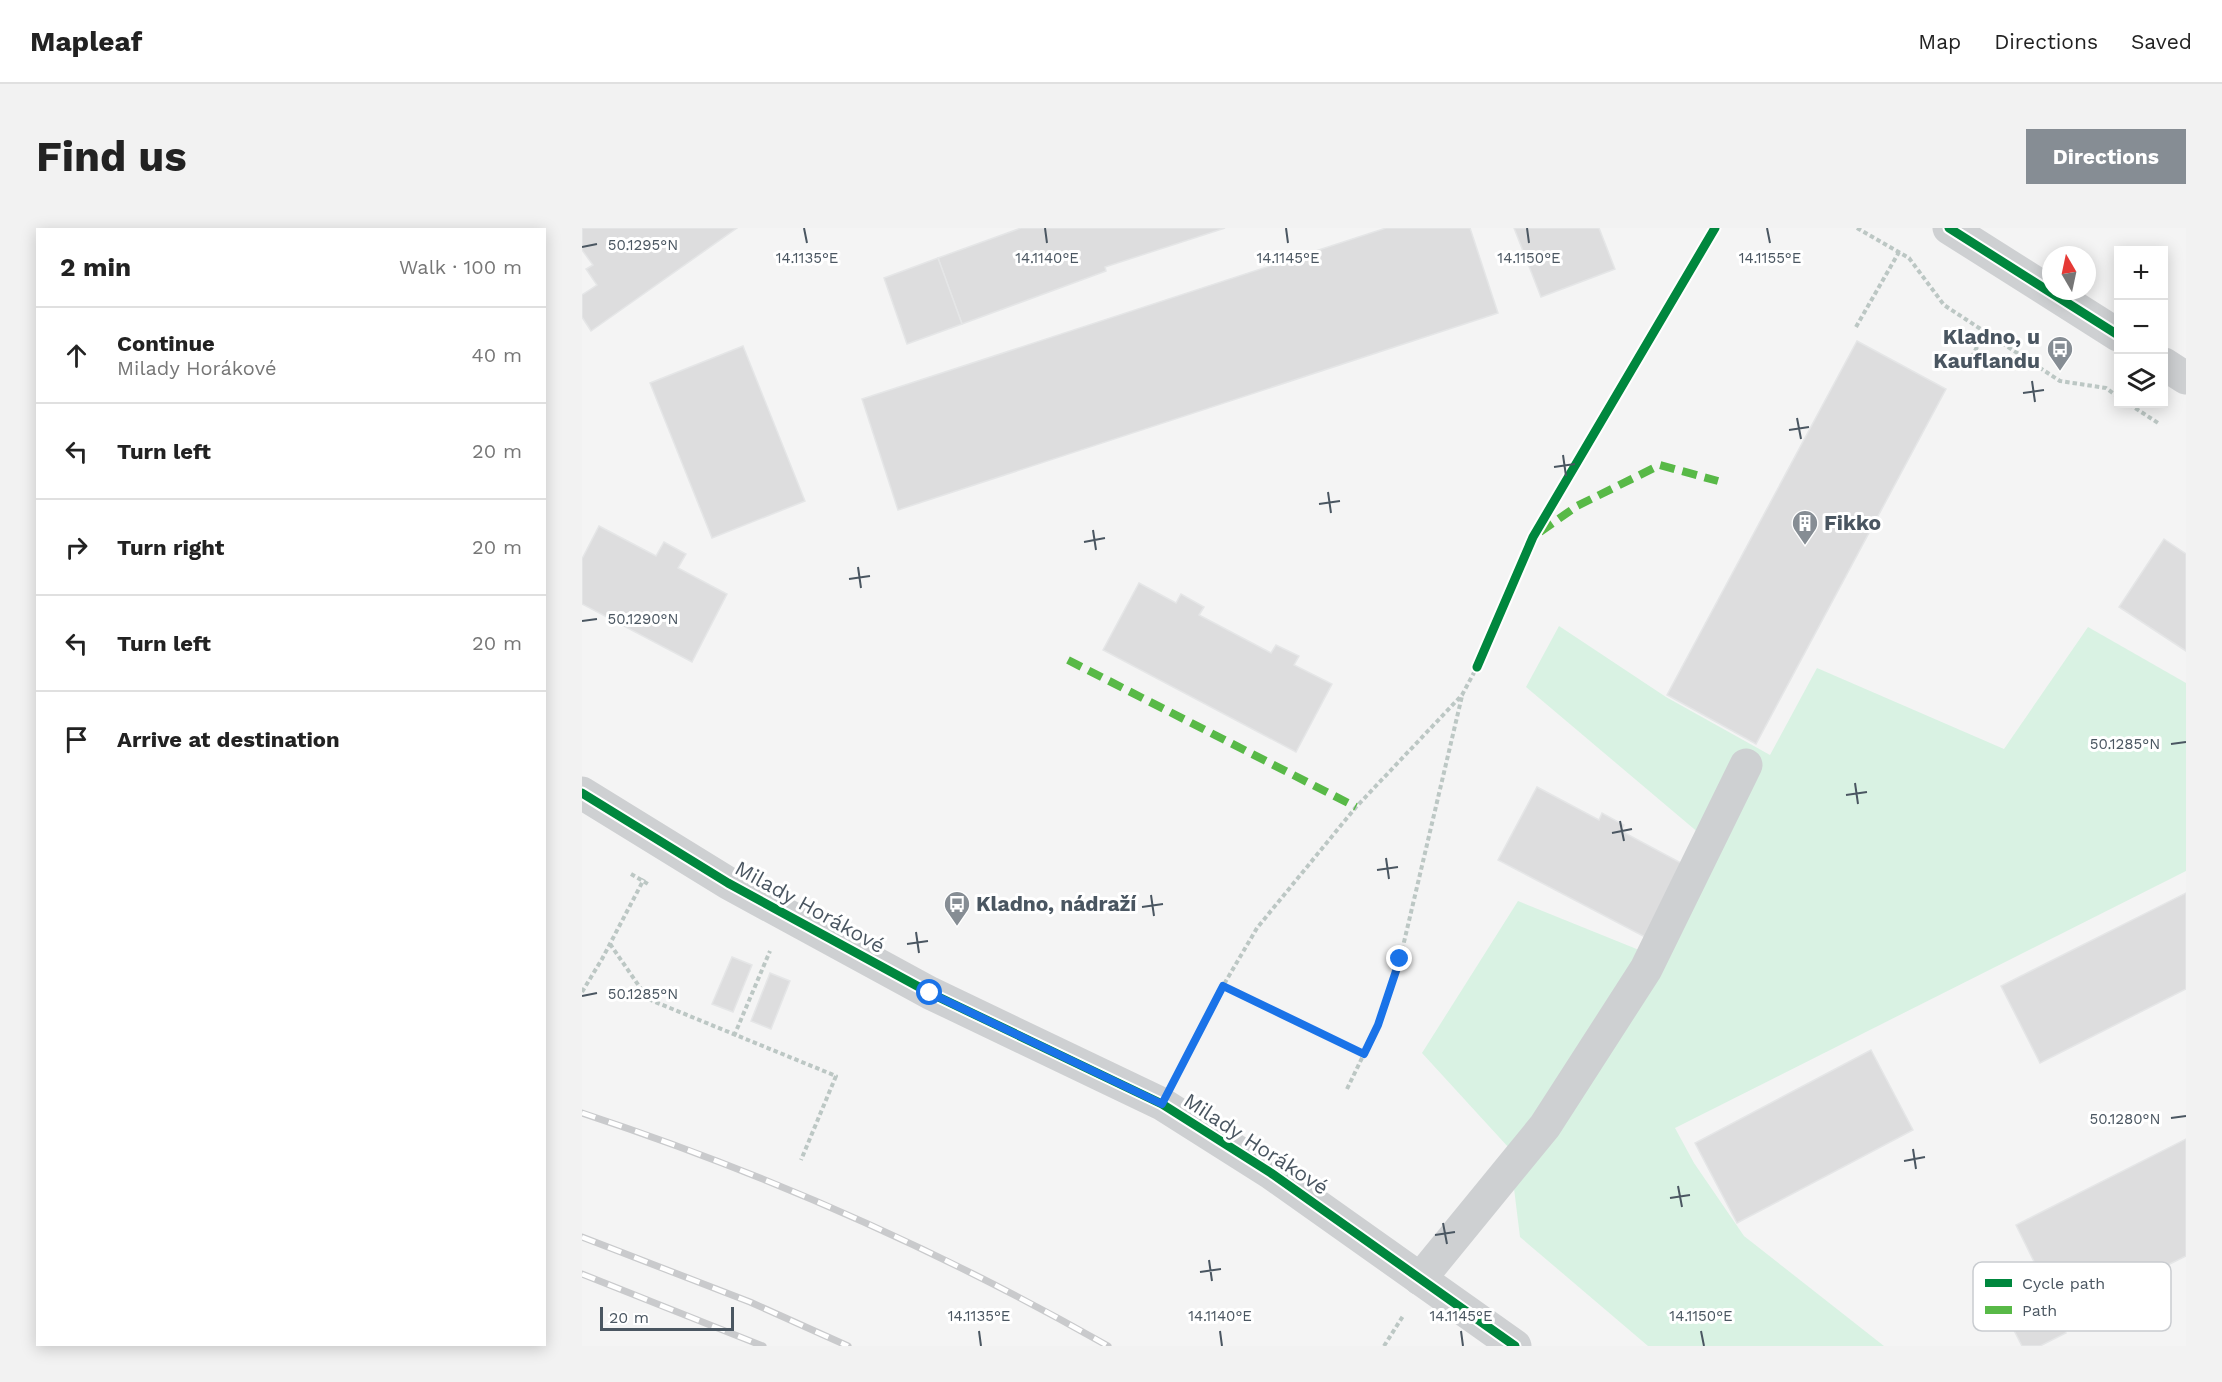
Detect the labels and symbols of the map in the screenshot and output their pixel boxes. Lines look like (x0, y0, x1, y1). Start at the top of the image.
text: 50.1295°N (608, 236, 678, 254)
north arrow (2042, 246, 2096, 300)
text: 14.1135°E (776, 249, 838, 267)
text: 14.1140°E (1015, 249, 1079, 267)
text: 14.1145°E (1256, 249, 1320, 267)
text: 14.1150°E (1497, 249, 1561, 267)
text: 14.1155°E (1739, 249, 1801, 267)
place label: Kladno, u Kauflandu (1933, 324, 2040, 373)
bus stop icon: Kladno, u Kauflandu (2045, 334, 2075, 372)
building icon: Fikko (1790, 508, 1820, 546)
place label: Fikko (1824, 510, 1881, 535)
text: 50.1290°N (607, 610, 679, 628)
text: 50.1285°N (2090, 735, 2160, 753)
street label: Milady Horákové (731, 855, 890, 958)
bus stop icon: Kladno, nádraží (942, 889, 972, 927)
place label: Kladno, nádraží (976, 891, 1137, 916)
route end (1386, 945, 1412, 971)
route start (916, 979, 942, 1005)
text: 50.1285°N (608, 985, 678, 1003)
street label: Milady Horákové (1179, 1087, 1333, 1200)
text: 50.1280°N (2090, 1110, 2161, 1128)
legend (1973, 1262, 2171, 1331)
text: Cycle path (2022, 1274, 2105, 1293)
text: Path (2022, 1301, 2057, 1320)
scale bar (600, 1304, 734, 1332)
text: 14.1135°E (948, 1307, 1010, 1325)
text: 14.1140°E (1188, 1307, 1252, 1325)
text: 14.1145°E (1429, 1307, 1493, 1325)
text: 14.1150°E (1669, 1307, 1733, 1325)

